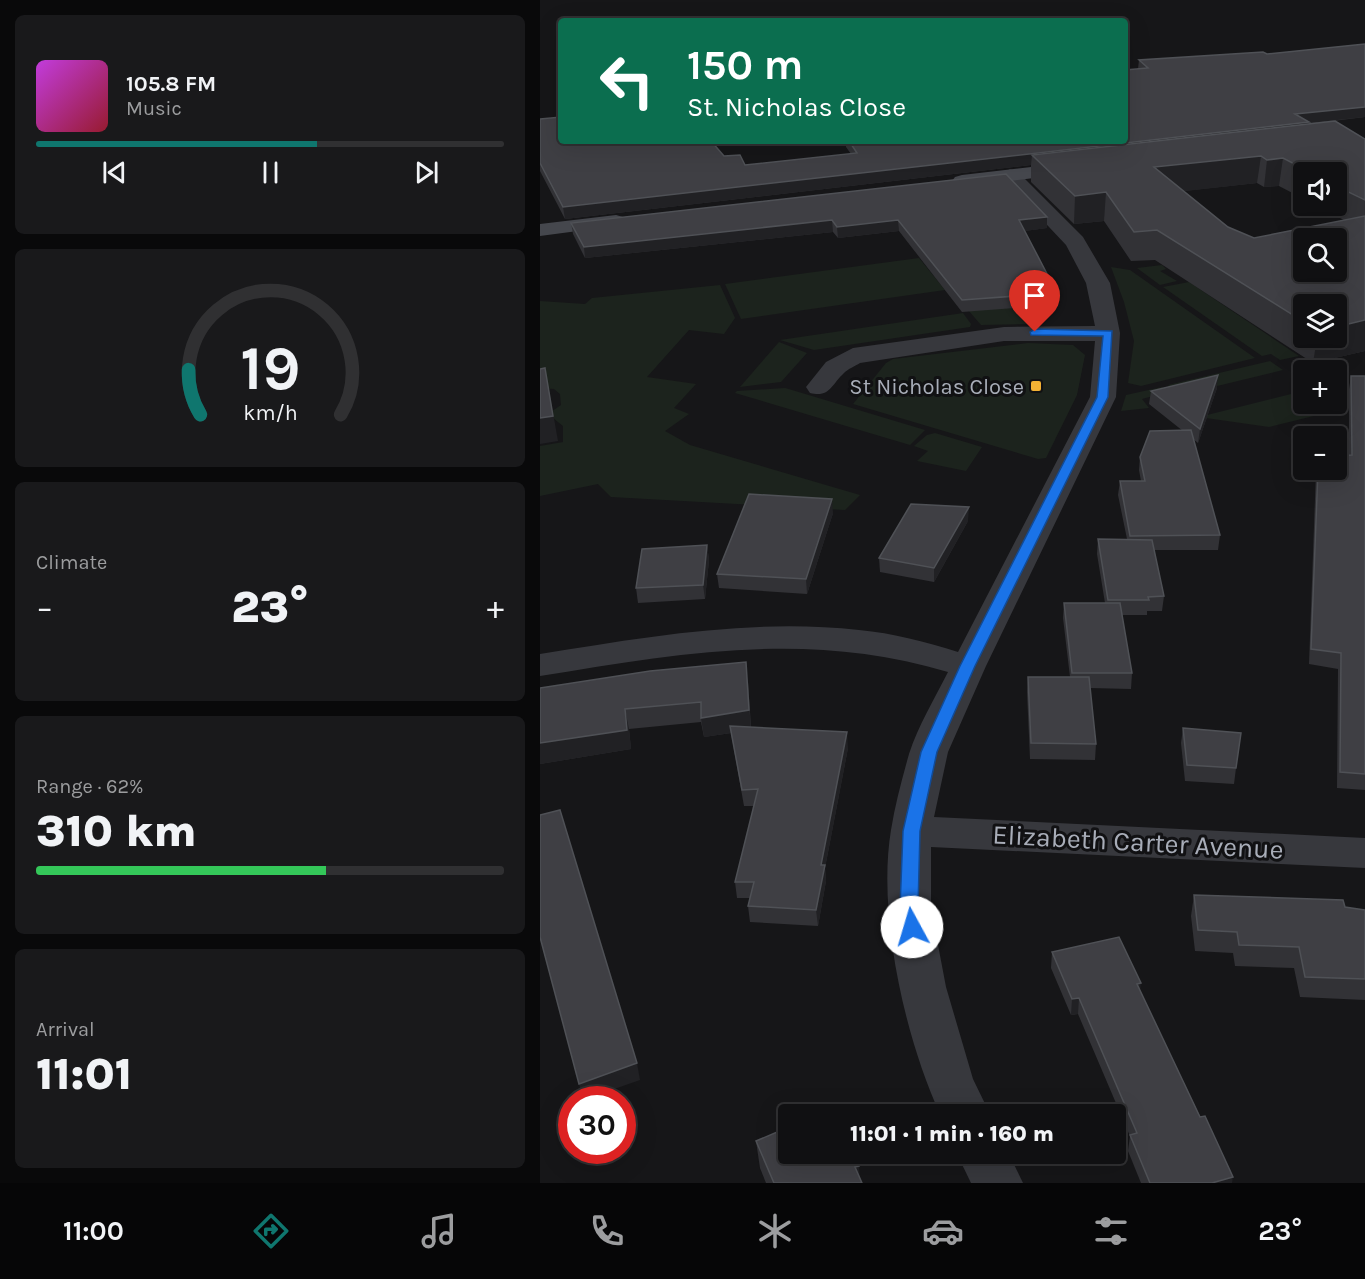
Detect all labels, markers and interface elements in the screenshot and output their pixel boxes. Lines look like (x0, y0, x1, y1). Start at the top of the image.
text: 150 m (687, 40, 803, 90)
icon: left (588, 42, 666, 120)
text: 105.8 FM (126, 71, 216, 97)
text: St. Nicholas Close (687, 91, 906, 123)
text: Music (126, 97, 182, 120)
icon: previous (98, 156, 131, 189)
icon: pause (254, 156, 287, 189)
icon: next (410, 156, 443, 189)
map controls (1293, 162, 1347, 480)
button: sound (1293, 162, 1347, 216)
button: search (1293, 228, 1347, 282)
pin (1009, 270, 1060, 332)
icon: arrive (1018, 279, 1051, 312)
button: layers (1293, 294, 1347, 348)
text: 19 (240, 332, 300, 405)
button: + (1293, 360, 1347, 414)
place label: St Nicholas Close (849, 374, 1024, 400)
marker: St Nicholas Close (1029, 379, 1043, 393)
text: km/h (243, 400, 297, 425)
button: − (1293, 426, 1347, 480)
text: Climate (36, 551, 107, 574)
text: 23° (231, 581, 309, 633)
text: − (36, 588, 53, 626)
text: + (487, 588, 504, 626)
text: Range · 62% (36, 775, 144, 798)
text: 310 km (36, 805, 196, 857)
street label: Elizabeth Carter Avenue (992, 818, 1284, 866)
position arrow (880, 895, 944, 959)
text: Arrival (36, 1018, 95, 1041)
text: 11:01 (36, 1048, 132, 1100)
speed limit sign: 30 (558, 1086, 636, 1164)
text: 11:01 · 1 min · 160 m (850, 1121, 1054, 1147)
icon: directions (250, 1210, 292, 1252)
icon: music (418, 1210, 460, 1252)
icon: phone (586, 1210, 628, 1252)
icon: climate (754, 1210, 796, 1252)
icon: car (922, 1210, 964, 1252)
icon: filters (1090, 1210, 1132, 1252)
text: 11:00 (63, 1215, 124, 1247)
text: 23° (1258, 1215, 1302, 1247)

